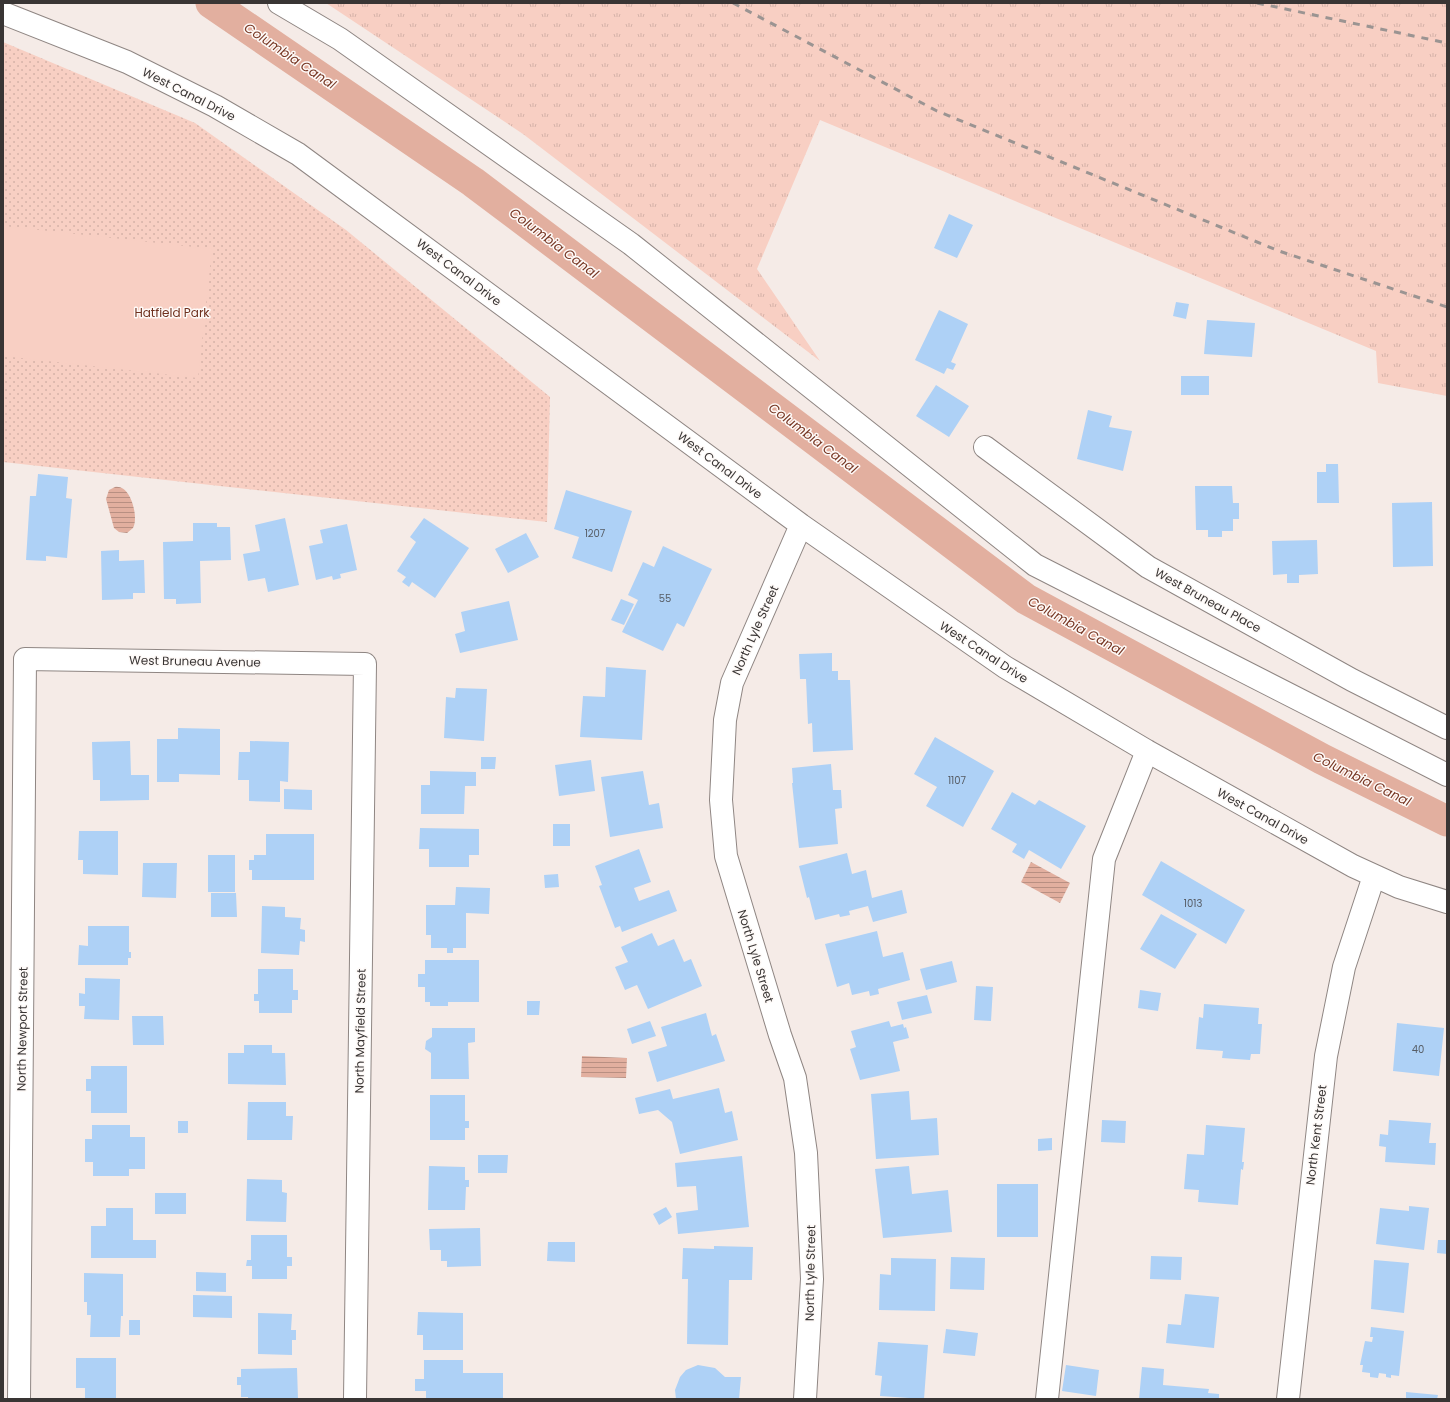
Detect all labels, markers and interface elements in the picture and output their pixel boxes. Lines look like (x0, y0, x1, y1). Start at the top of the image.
water label: Columbia Canal (240, 18, 340, 94)
street label: West Canal Drive (140, 63, 238, 125)
water label: Columbia Canal (506, 203, 603, 283)
street label: West Canal Drive (413, 234, 505, 310)
park label: Hatfield Park (134, 304, 210, 321)
water label: Columbia Canal (765, 398, 862, 478)
street label: West Canal Drive (674, 427, 766, 503)
house number: 1207 (585, 526, 606, 541)
street label: West Bruneau Place (1152, 564, 1264, 636)
street label: North Lyle Street (728, 582, 782, 678)
house number: 55 (659, 591, 671, 606)
water label: Columbia Canal (1025, 592, 1128, 661)
street label: West Canal Drive (936, 617, 1032, 687)
street label: West Bruneau Avenue (129, 651, 261, 671)
water label: Columbia Canal (1310, 747, 1415, 811)
house number: 1107 (948, 773, 967, 788)
street label: West Canal Drive (1214, 784, 1312, 848)
house number: 1013 (1184, 896, 1202, 911)
street label: North Lyle Street (734, 907, 778, 1005)
street label: North Newport Street (12, 967, 32, 1091)
street label: North Mayfield Street (350, 968, 370, 1094)
house number: 40 (1412, 1042, 1424, 1057)
street label: North Kent Street (1301, 1084, 1331, 1186)
street label: North Lyle Street (801, 1225, 819, 1321)

